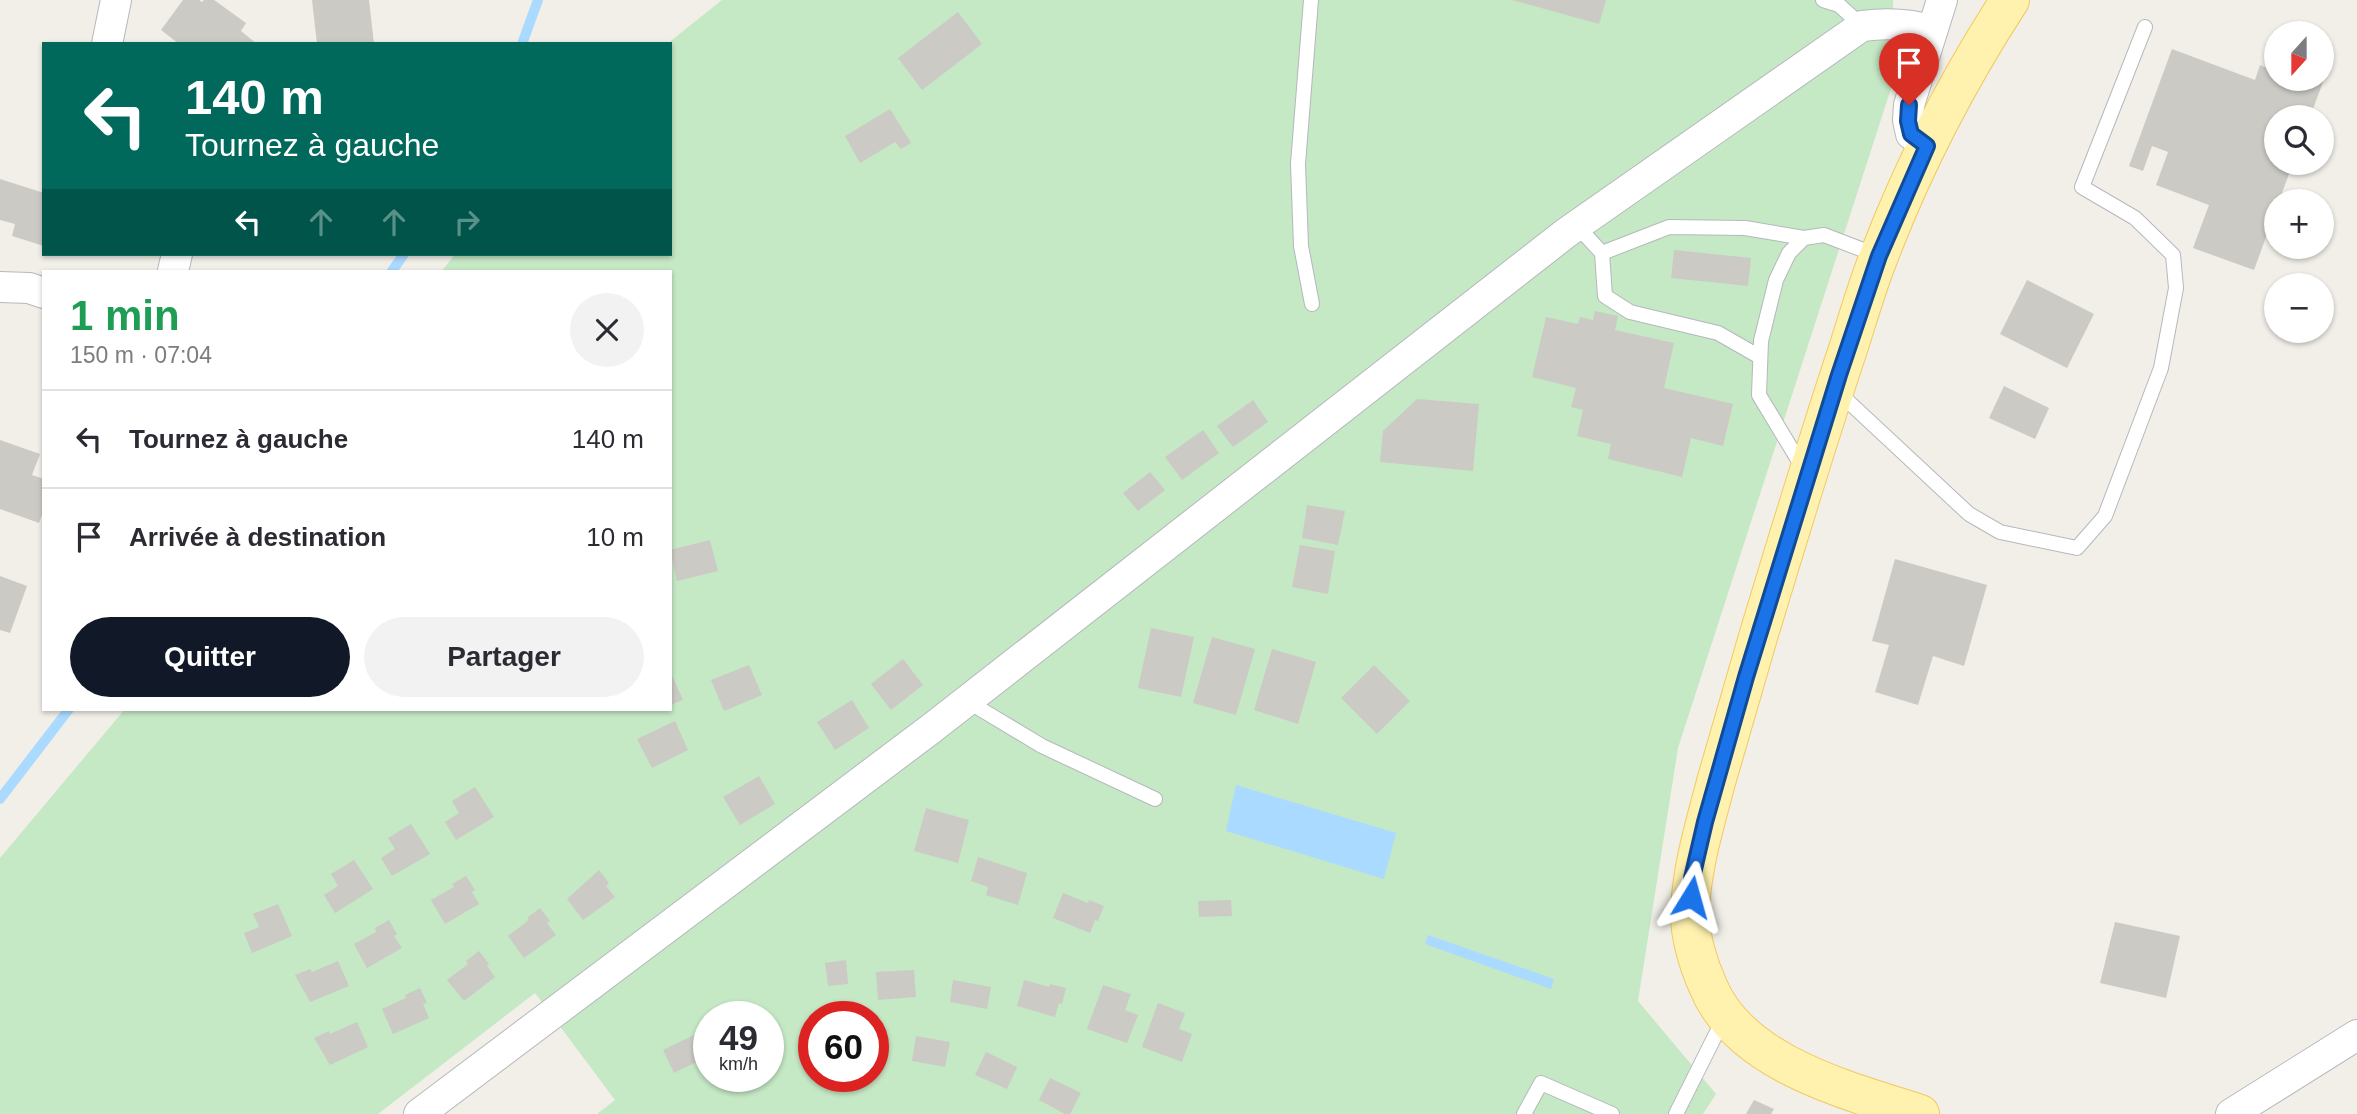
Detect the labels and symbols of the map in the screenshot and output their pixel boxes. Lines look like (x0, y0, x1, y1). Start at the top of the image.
north arrow (2264, 21, 2334, 91)
pin (1879, 33, 1939, 105)
position arrow (1654, 860, 1728, 934)
speed limit sign: 60 (798, 1001, 889, 1092)

